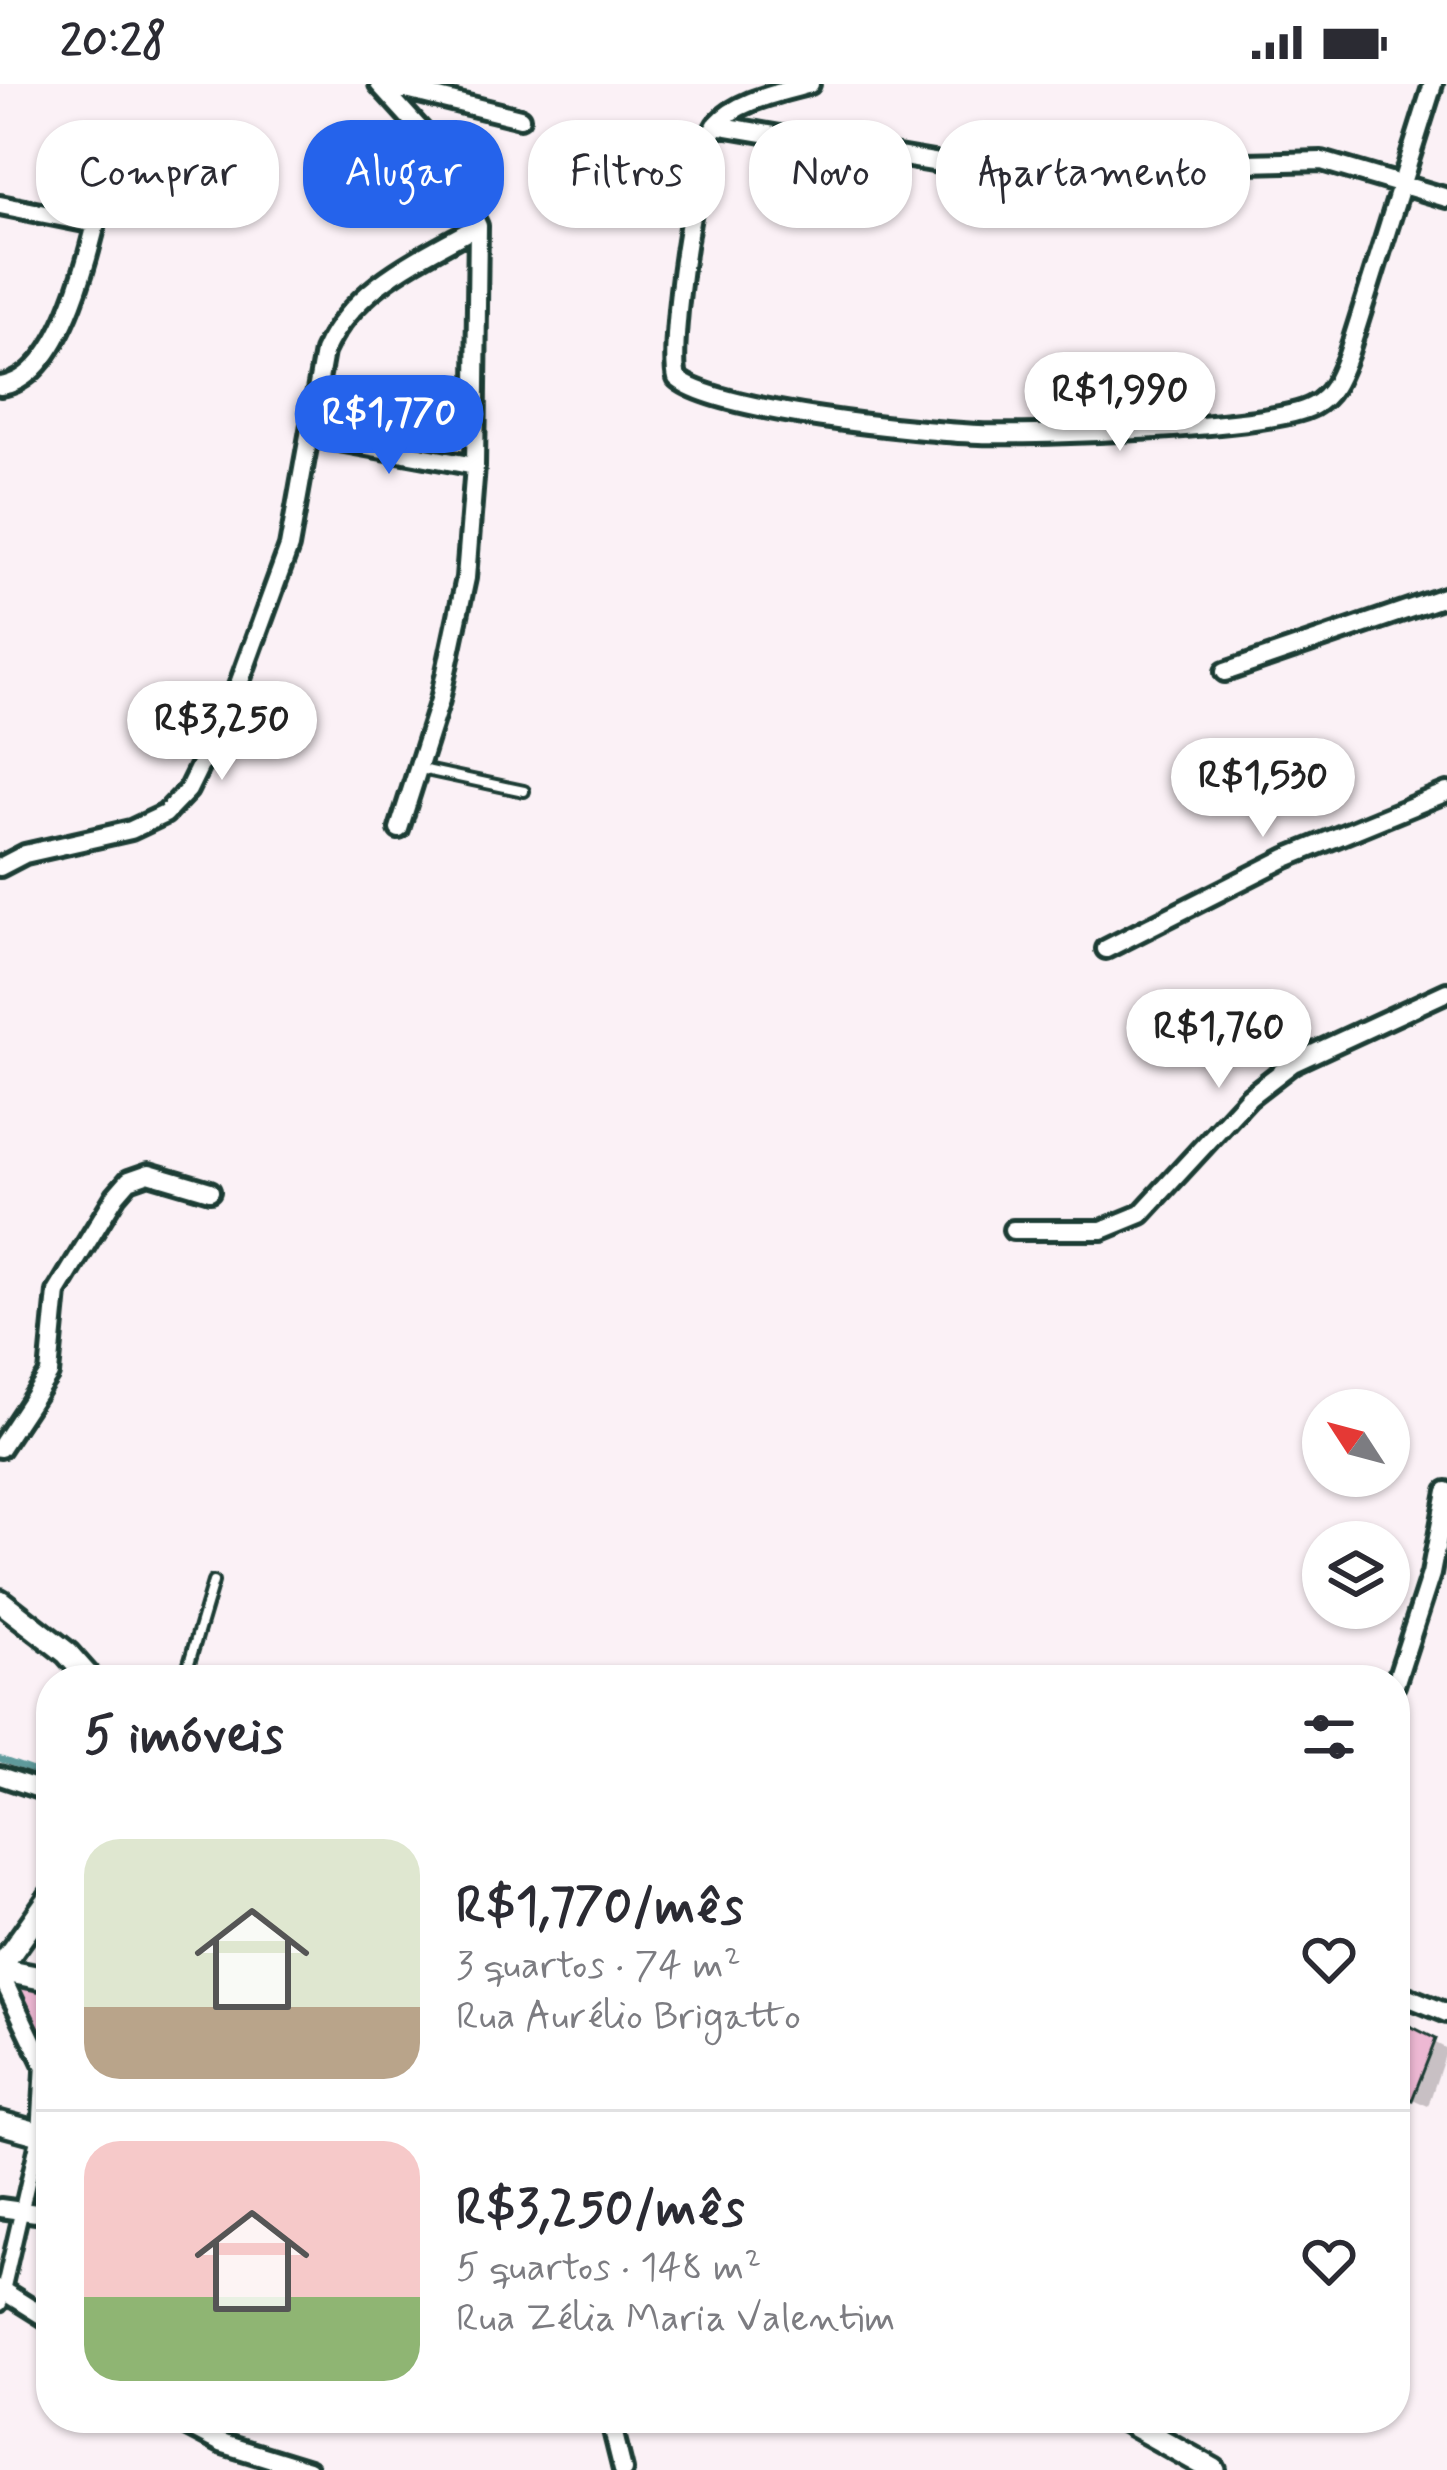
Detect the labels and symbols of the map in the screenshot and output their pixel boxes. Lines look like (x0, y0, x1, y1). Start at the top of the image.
pin: R$1,990 (1009, 352, 1231, 454)
pin: R$1,770 (278, 375, 500, 477)
pin: R$3,250 (111, 681, 333, 783)
pin: R$1,530 (1152, 738, 1374, 840)
pin: R$1,760 (1108, 989, 1330, 1091)
north arrow (1302, 1389, 1410, 1497)

